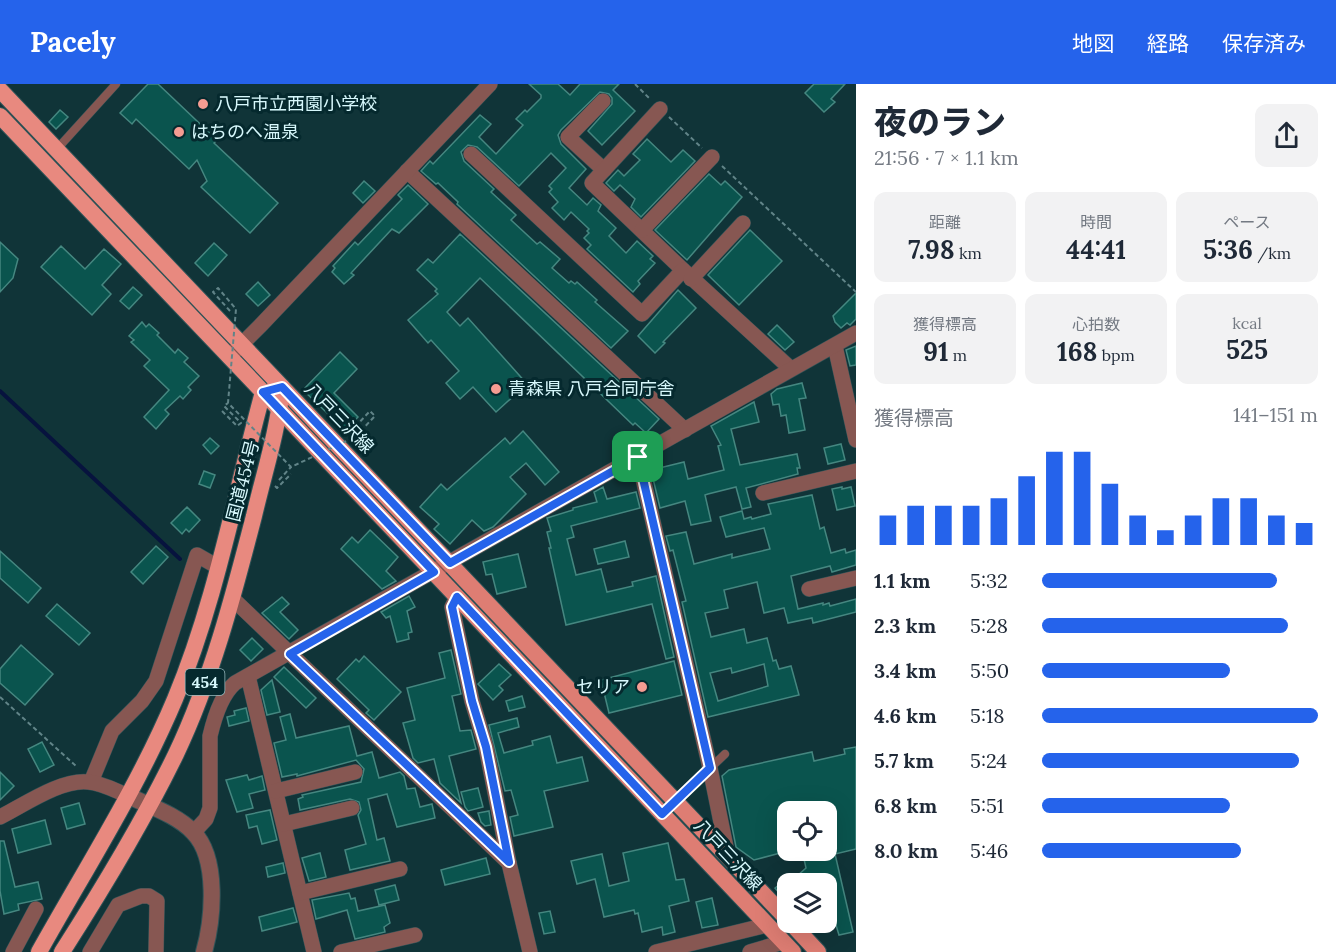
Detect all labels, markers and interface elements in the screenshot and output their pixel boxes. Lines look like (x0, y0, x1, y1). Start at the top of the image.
text: Pacely (30, 24, 116, 60)
text: 地図 (1072, 30, 1114, 57)
text: 経路 (1147, 30, 1189, 57)
text: 保存済み (1222, 30, 1306, 57)
place label: 八戸市立西園小学校 (215, 92, 377, 115)
marker: 八戸市立西園小学校 (196, 97, 210, 111)
text: 夜のラン (874, 101, 1006, 143)
button: share (1255, 104, 1318, 167)
place label: はちのへ温泉 (191, 120, 299, 143)
marker: はちのへ温泉 (172, 125, 186, 139)
text: 21:56 · 7 × 1.1 km (874, 145, 1019, 170)
text: 距離 (929, 212, 961, 232)
text: 時間 (1080, 212, 1112, 232)
text: ペース (1223, 212, 1271, 232)
text: 7.98 (908, 233, 955, 266)
text: 44:41 (1066, 233, 1126, 266)
text: 5:36 (1203, 233, 1253, 266)
text: km (955, 243, 982, 263)
text: /km (1253, 243, 1291, 263)
text: kcal (1232, 313, 1262, 333)
text: 獲得標高 (913, 314, 977, 334)
text: 心拍数 (1072, 314, 1120, 334)
text: 525 (1226, 333, 1268, 366)
text: 91 (923, 335, 949, 368)
text: 168 (1057, 335, 1098, 368)
text: m (949, 345, 967, 365)
text: bpm (1098, 345, 1135, 365)
street label: 八戸三沢線 (300, 377, 379, 458)
place label: 青森県 八戸合同庁舎 (508, 377, 675, 400)
marker: 青森県 八戸合同庁舎 (489, 382, 503, 396)
text: 141–151 m (1233, 402, 1318, 427)
text: 獲得標高 (874, 405, 954, 430)
pin (612, 431, 663, 482)
street label: 国道454号 (221, 438, 264, 524)
icon: arrive (621, 440, 654, 473)
text: 1.1 km (874, 568, 930, 593)
text: 5:32 (970, 568, 1008, 593)
text: 2.3 km (874, 613, 936, 638)
text: 5:28 (970, 613, 1008, 638)
text: 3.4 km (874, 658, 936, 683)
text: 5:50 (970, 658, 1009, 683)
road number: 454 (186, 669, 224, 695)
place label: セリア (576, 675, 630, 698)
marker: セリア (635, 680, 649, 694)
text: 4.6 km (874, 703, 937, 728)
text: 5:18 (970, 703, 1004, 728)
text: 5.7 km (874, 748, 934, 773)
text: 5:24 (970, 748, 1007, 773)
text: 6.8 km (874, 793, 937, 818)
text: 5:51 (970, 793, 1004, 818)
map controls (777, 801, 837, 933)
button: locate (777, 801, 837, 861)
street label: 八戸三沢線 (689, 814, 767, 895)
text: 8.0 km (874, 838, 938, 863)
text: 5:46 (970, 838, 1008, 863)
button: layers (777, 873, 837, 933)

